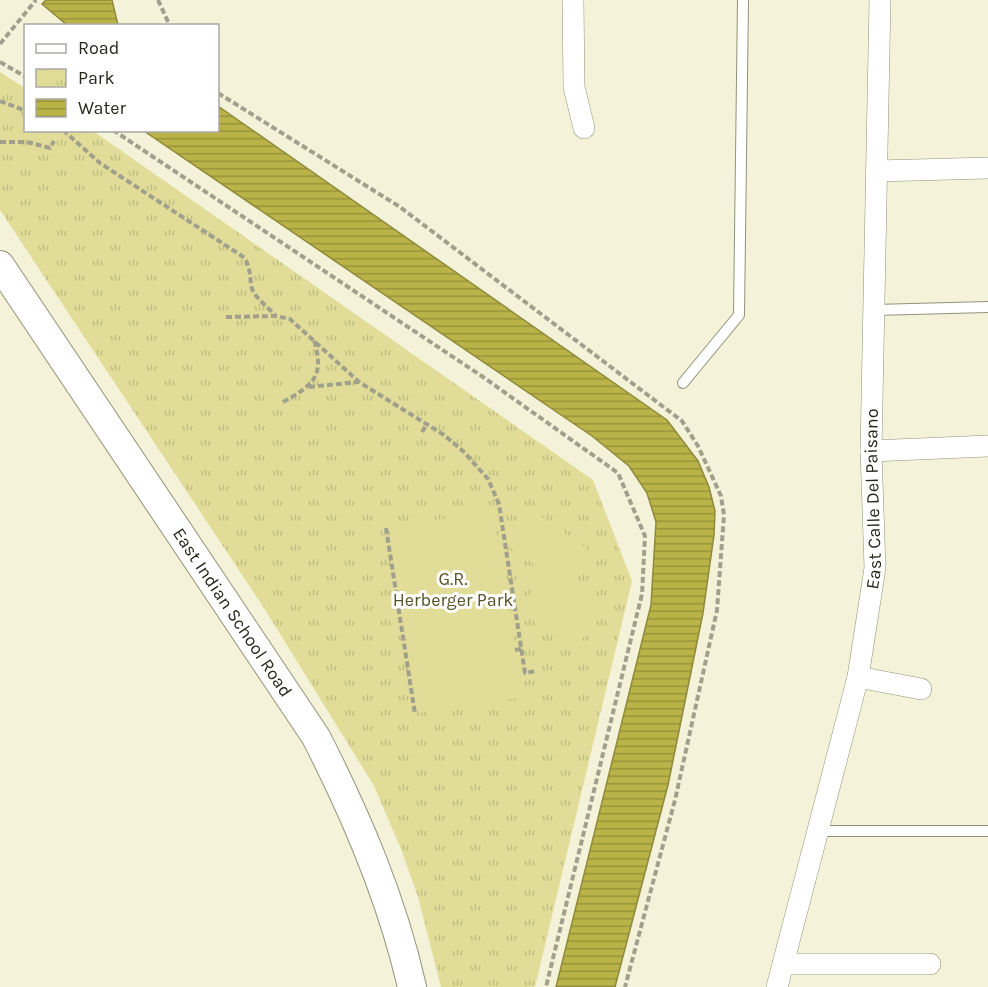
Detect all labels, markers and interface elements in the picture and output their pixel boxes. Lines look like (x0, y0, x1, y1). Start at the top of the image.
legend (24, 24, 219, 132)
text: Road (78, 37, 119, 59)
text: Park (78, 67, 115, 89)
text: Water (78, 97, 126, 119)
street label: East Calle Del Paisano (860, 408, 886, 591)
street label: East Indian School Road (168, 523, 297, 701)
park label: G.R. Herberger Park (393, 568, 513, 611)

